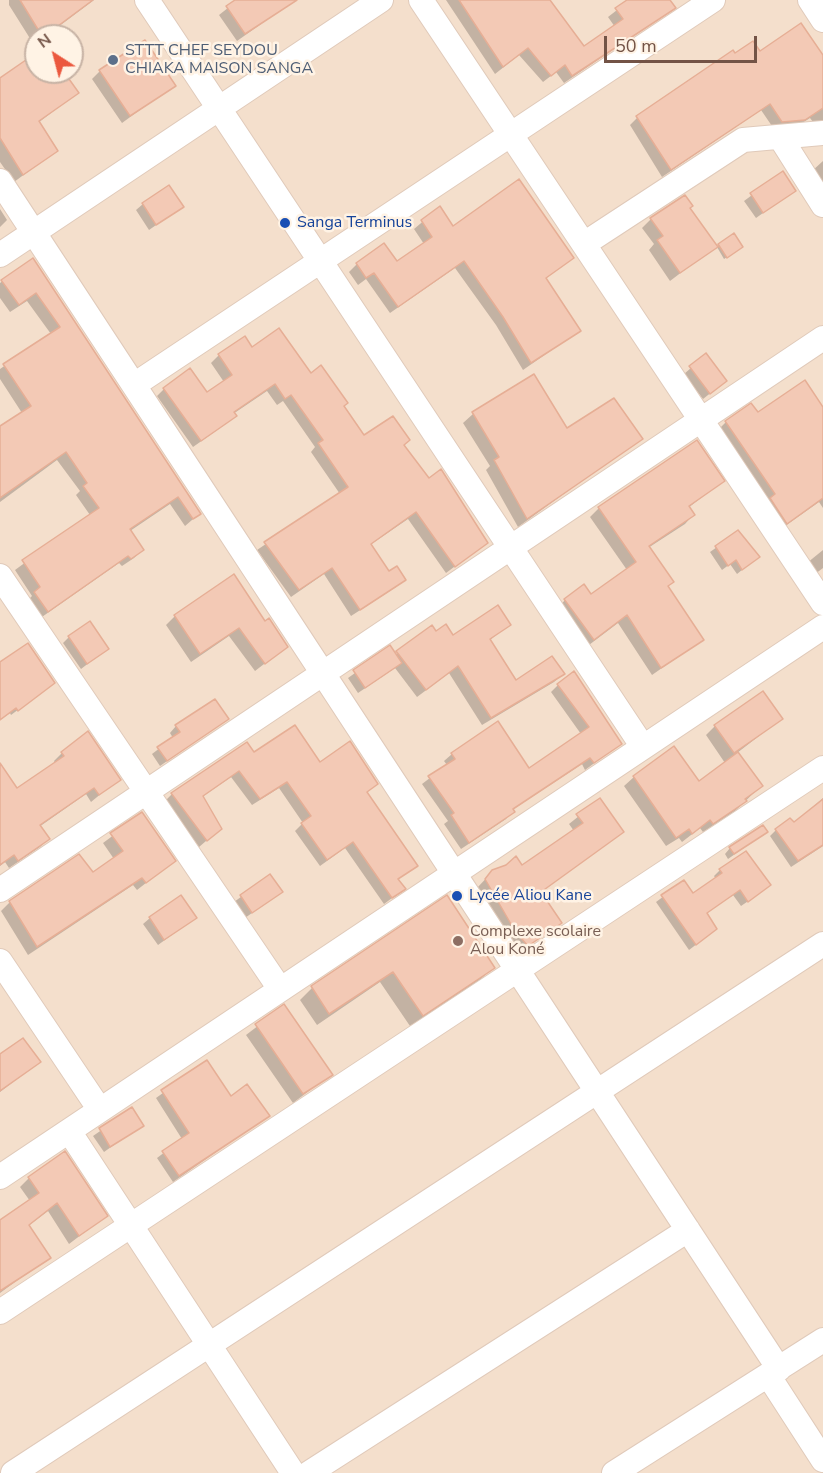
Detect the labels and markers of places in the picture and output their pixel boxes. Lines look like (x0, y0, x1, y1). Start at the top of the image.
place label: STTT CHEF SEYDOU CHIAKA MAISON SANGA (125, 41, 313, 79)
marker: STTT CHEF SEYDOU CHIAKA MAISON SANGA (106, 53, 120, 67)
place label: Sanga Terminus (297, 213, 412, 233)
marker: Sanga Terminus (278, 216, 292, 230)
place label: Lycée Aliou Kane (469, 886, 592, 906)
marker: Lycée Aliou Kane (450, 889, 464, 903)
place label: Complexe scolaire Alou Koné (470, 922, 601, 960)
marker: Complexe scolaire Alou Koné (451, 934, 465, 948)

